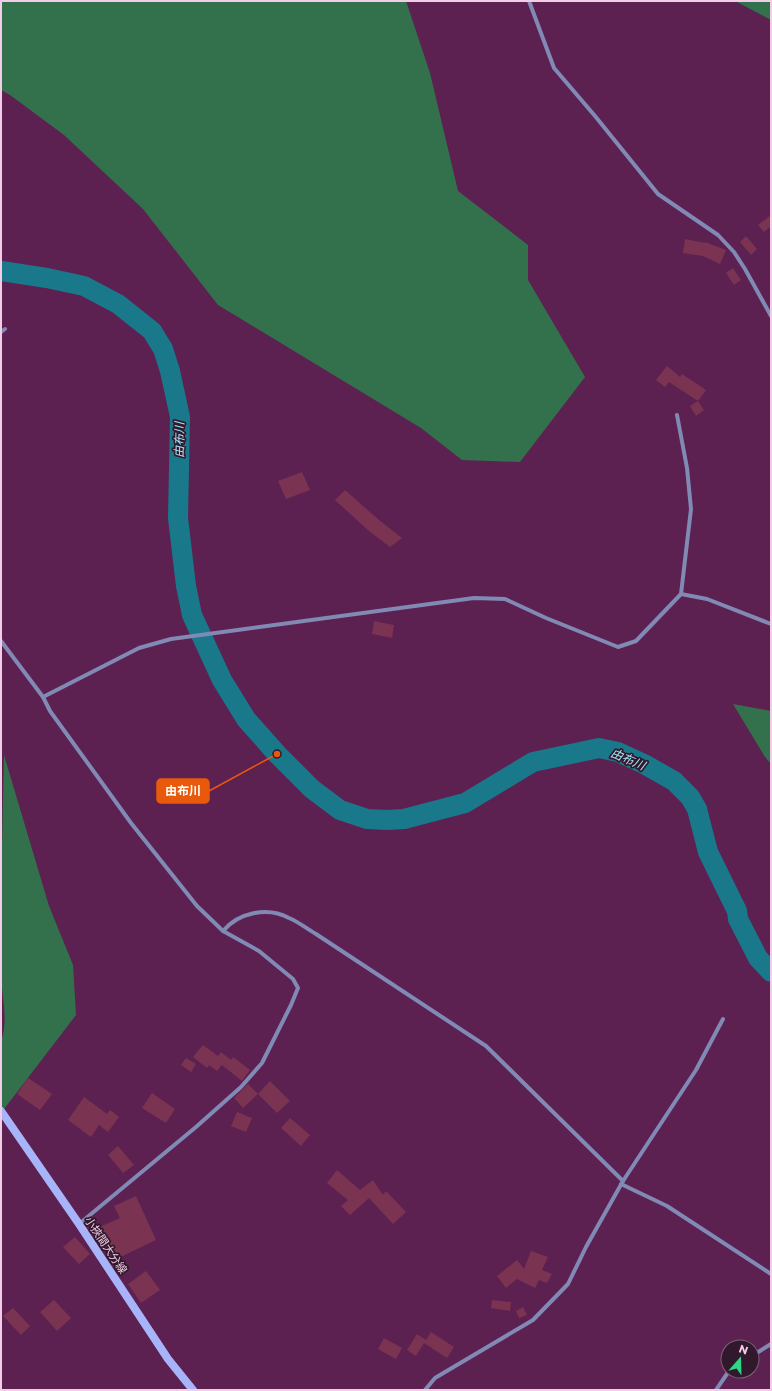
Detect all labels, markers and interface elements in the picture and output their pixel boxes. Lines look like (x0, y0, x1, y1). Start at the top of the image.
water label: 由布川 (171, 420, 187, 458)
water label: 由布川 (608, 745, 649, 774)
callout: 由布川 (157, 779, 209, 803)
text: 由布川 (165, 783, 201, 798)
street label: 小挾間大分線 (82, 1214, 130, 1276)
north arrow (720, 1339, 760, 1379)
text: N (737, 1342, 750, 1358)

